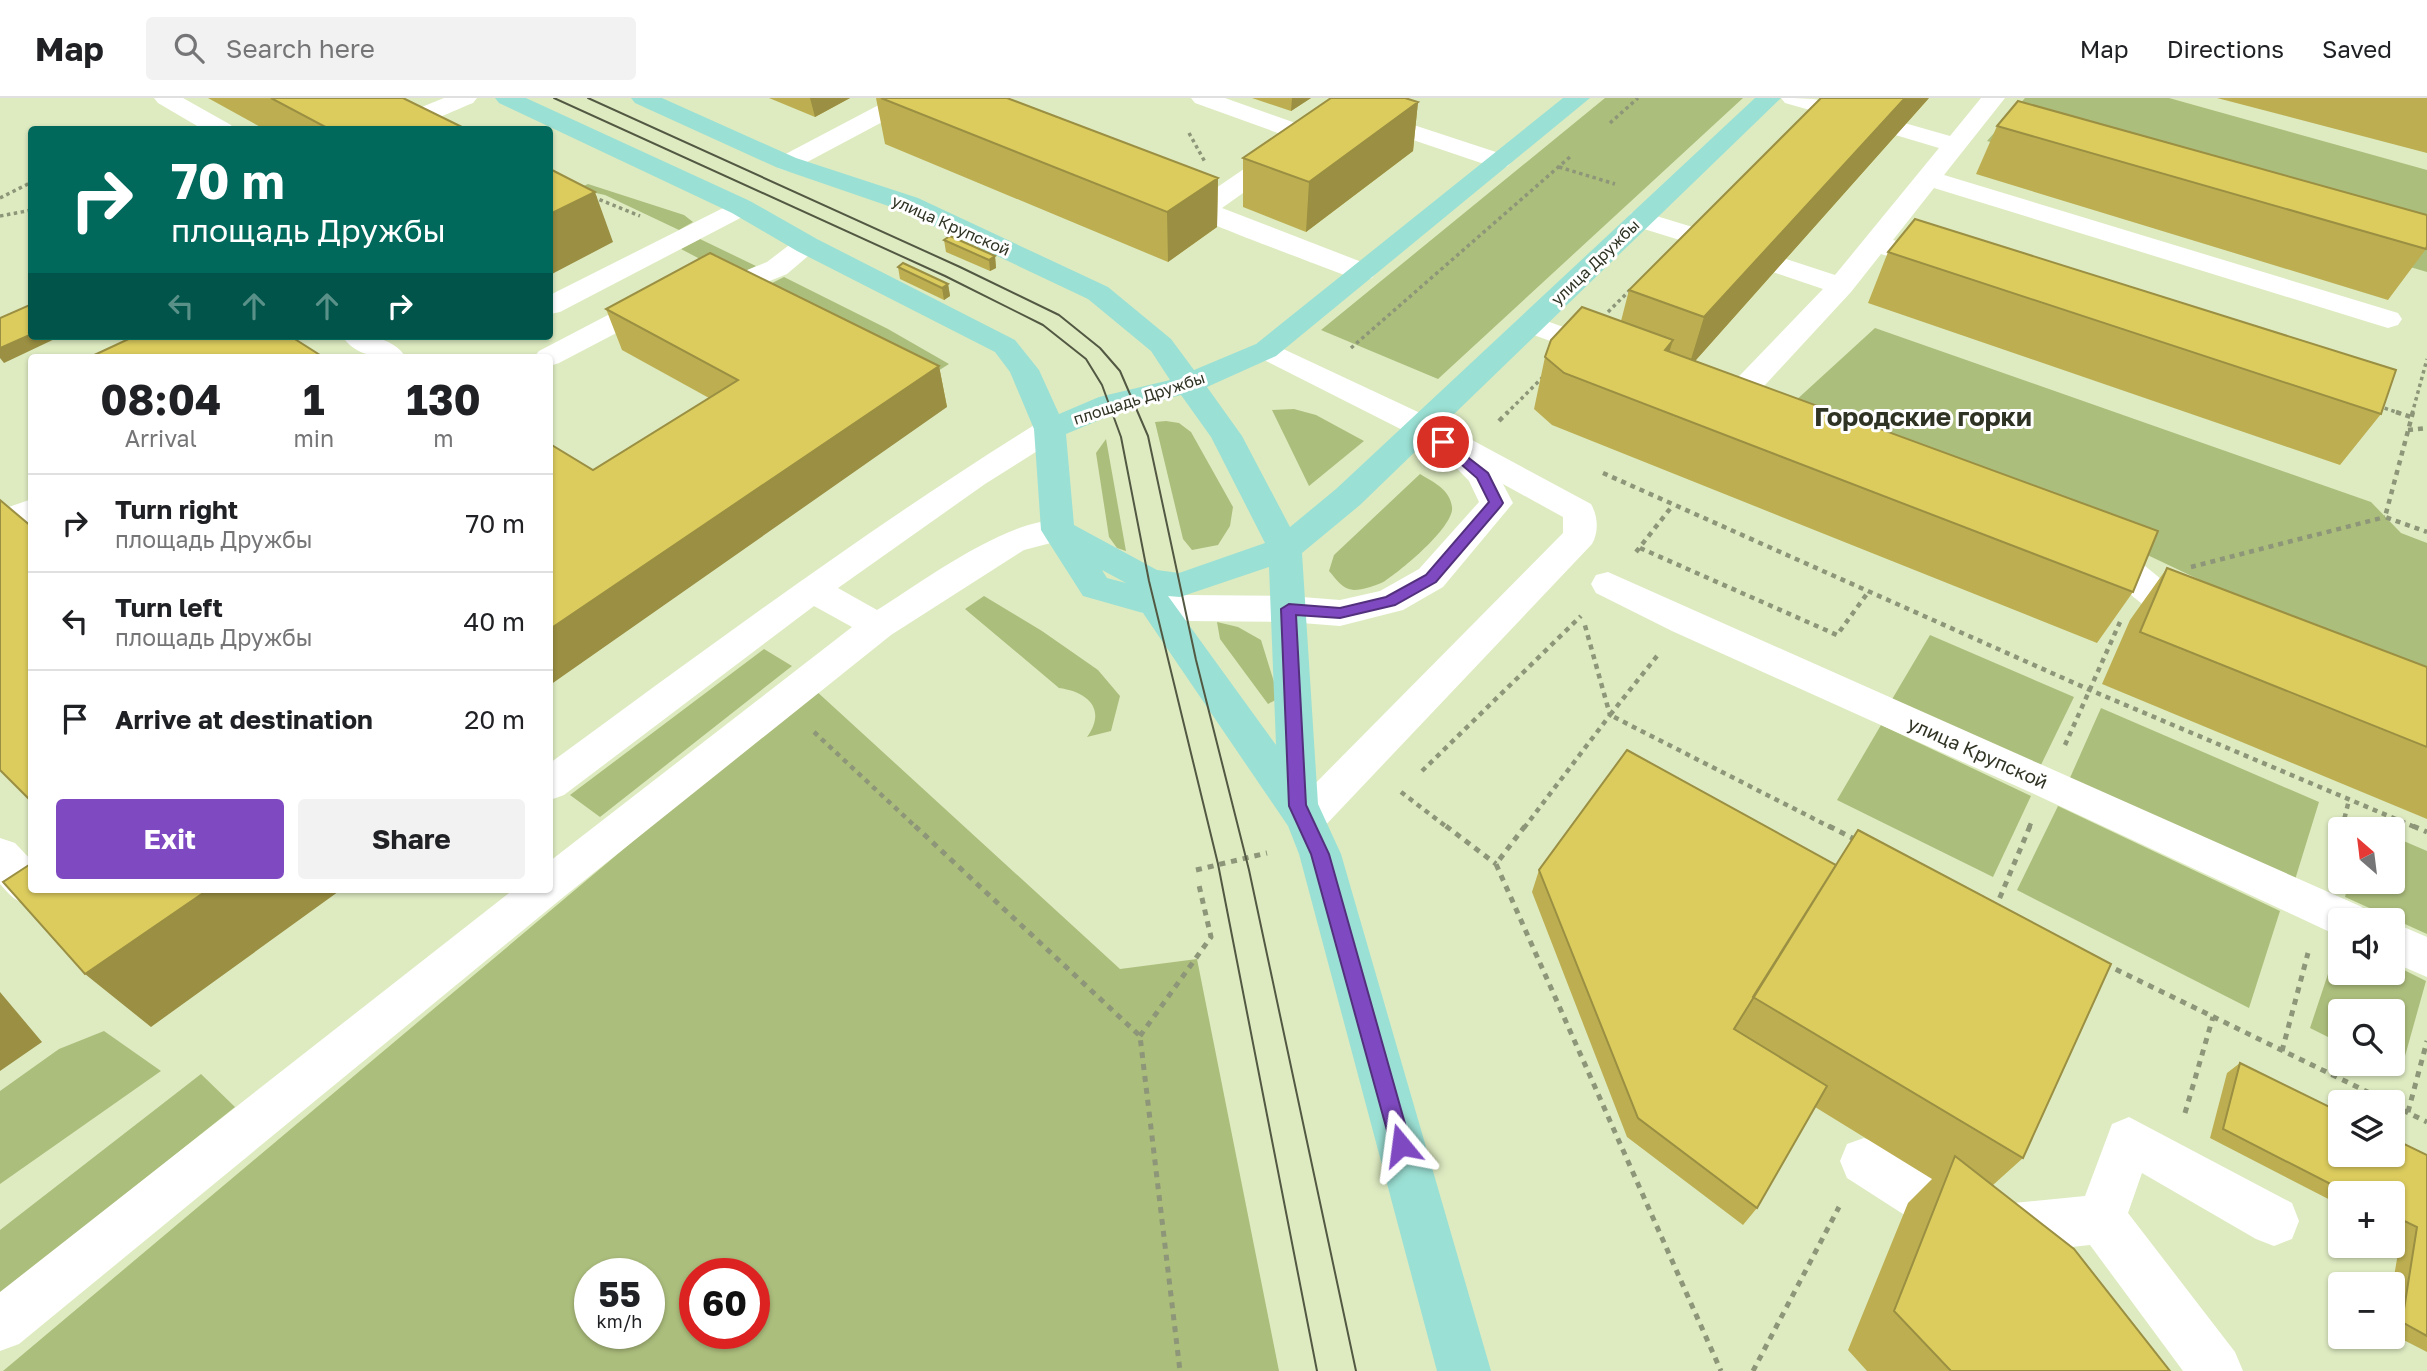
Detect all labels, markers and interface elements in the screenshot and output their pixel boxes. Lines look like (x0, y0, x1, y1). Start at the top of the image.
search box (146, 17, 636, 80)
text: Map (35, 29, 104, 68)
icon: search (170, 29, 208, 67)
text: Search here (226, 33, 375, 64)
text: Map (2080, 34, 2129, 63)
text: Directions (2167, 34, 2284, 63)
text: Saved (2322, 34, 2392, 63)
text: 70 m (171, 151, 285, 210)
icon: right (56, 154, 147, 245)
street label: улица Крупской (889, 190, 1013, 260)
text: площадь Дружбы (171, 211, 446, 249)
street label: улица Дружбы (1547, 215, 1643, 309)
icon: left (162, 287, 200, 325)
icon: ahead (235, 287, 273, 325)
icon: ahead (308, 287, 346, 325)
icon: right (381, 287, 419, 325)
street label: площадь Дружбы (1071, 367, 1207, 429)
text: 08:04 (100, 374, 221, 424)
text: 1 (303, 374, 325, 424)
text: 130 (406, 374, 481, 424)
district label: Городские горки (1814, 401, 2032, 432)
pin (1413, 412, 1473, 472)
icon: arrive (1424, 423, 1462, 461)
text: Arrival (125, 424, 197, 452)
text: min (293, 424, 334, 452)
text: m (433, 424, 454, 452)
text: Turn right (115, 494, 238, 525)
icon: right (56, 504, 94, 542)
text: 70 m (466, 508, 525, 539)
text: площадь Дружбы (115, 525, 313, 553)
text: Turn left (115, 592, 223, 623)
icon: left (56, 602, 94, 640)
text: 40 m (464, 606, 525, 637)
text: площадь Дружбы (115, 623, 313, 651)
icon: arrive (56, 700, 94, 738)
text: Arrive at destination (115, 704, 373, 735)
text: 20 m (464, 704, 525, 735)
street label: улица Крупской (1904, 711, 2052, 793)
button: Exit (56, 799, 284, 879)
button: Share (298, 799, 525, 879)
north arrow (2328, 817, 2404, 894)
map controls (2328, 817, 2405, 1349)
button: sound (2328, 908, 2405, 985)
button: search (2328, 999, 2405, 1076)
button: layers (2328, 1090, 2405, 1167)
position arrow (1364, 1108, 1438, 1182)
button: + (2328, 1181, 2405, 1258)
speed limit sign: 60 (679, 1258, 770, 1349)
button: − (2328, 1272, 2405, 1349)
text: 55 (598, 1273, 641, 1315)
text: km/h (597, 1310, 642, 1332)

